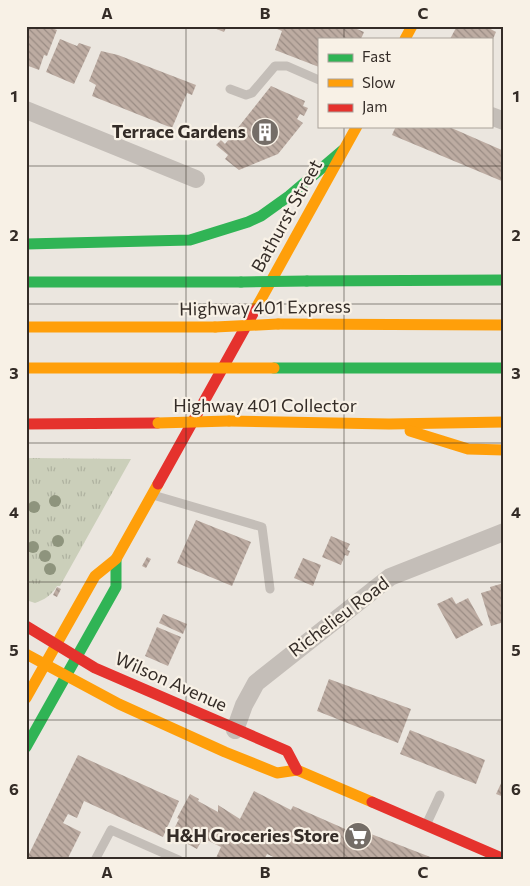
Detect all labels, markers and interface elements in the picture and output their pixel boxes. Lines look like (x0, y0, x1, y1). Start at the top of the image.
text: A (101, 3, 113, 22)
text: B (260, 3, 271, 22)
text: C (418, 3, 429, 22)
legend (318, 38, 492, 128)
text: Fast (362, 47, 391, 65)
text: Slow (362, 73, 395, 91)
text: 1 (10, 86, 18, 105)
text: 1 (512, 86, 520, 105)
text: Jam (362, 97, 387, 115)
building icon: Terrace Gardens (250, 117, 280, 147)
place label: Terrace Gardens (112, 120, 246, 142)
street label: Bathurst Street (246, 155, 326, 276)
text: 2 (9, 225, 19, 244)
text: 2 (511, 225, 521, 244)
street label: Highway 401 Express (179, 295, 351, 319)
text: 3 (9, 363, 19, 382)
text: 3 (511, 363, 521, 382)
street label: Highway 401 Collector (173, 394, 357, 416)
text: 4 (9, 502, 19, 521)
text: 4 (511, 502, 521, 521)
street label: Richelieu Road (284, 571, 393, 661)
text: 5 (9, 640, 19, 659)
text: 5 (511, 640, 521, 659)
street label: Wilson Avenue (112, 647, 231, 716)
text: 6 (9, 779, 19, 798)
text: 6 (511, 779, 521, 798)
supermarket icon: H&H Groceries Store (343, 821, 373, 851)
place label: H&H Groceries Store (166, 824, 339, 846)
text: A (101, 862, 113, 881)
text: B (260, 862, 271, 881)
text: C (418, 862, 429, 881)

